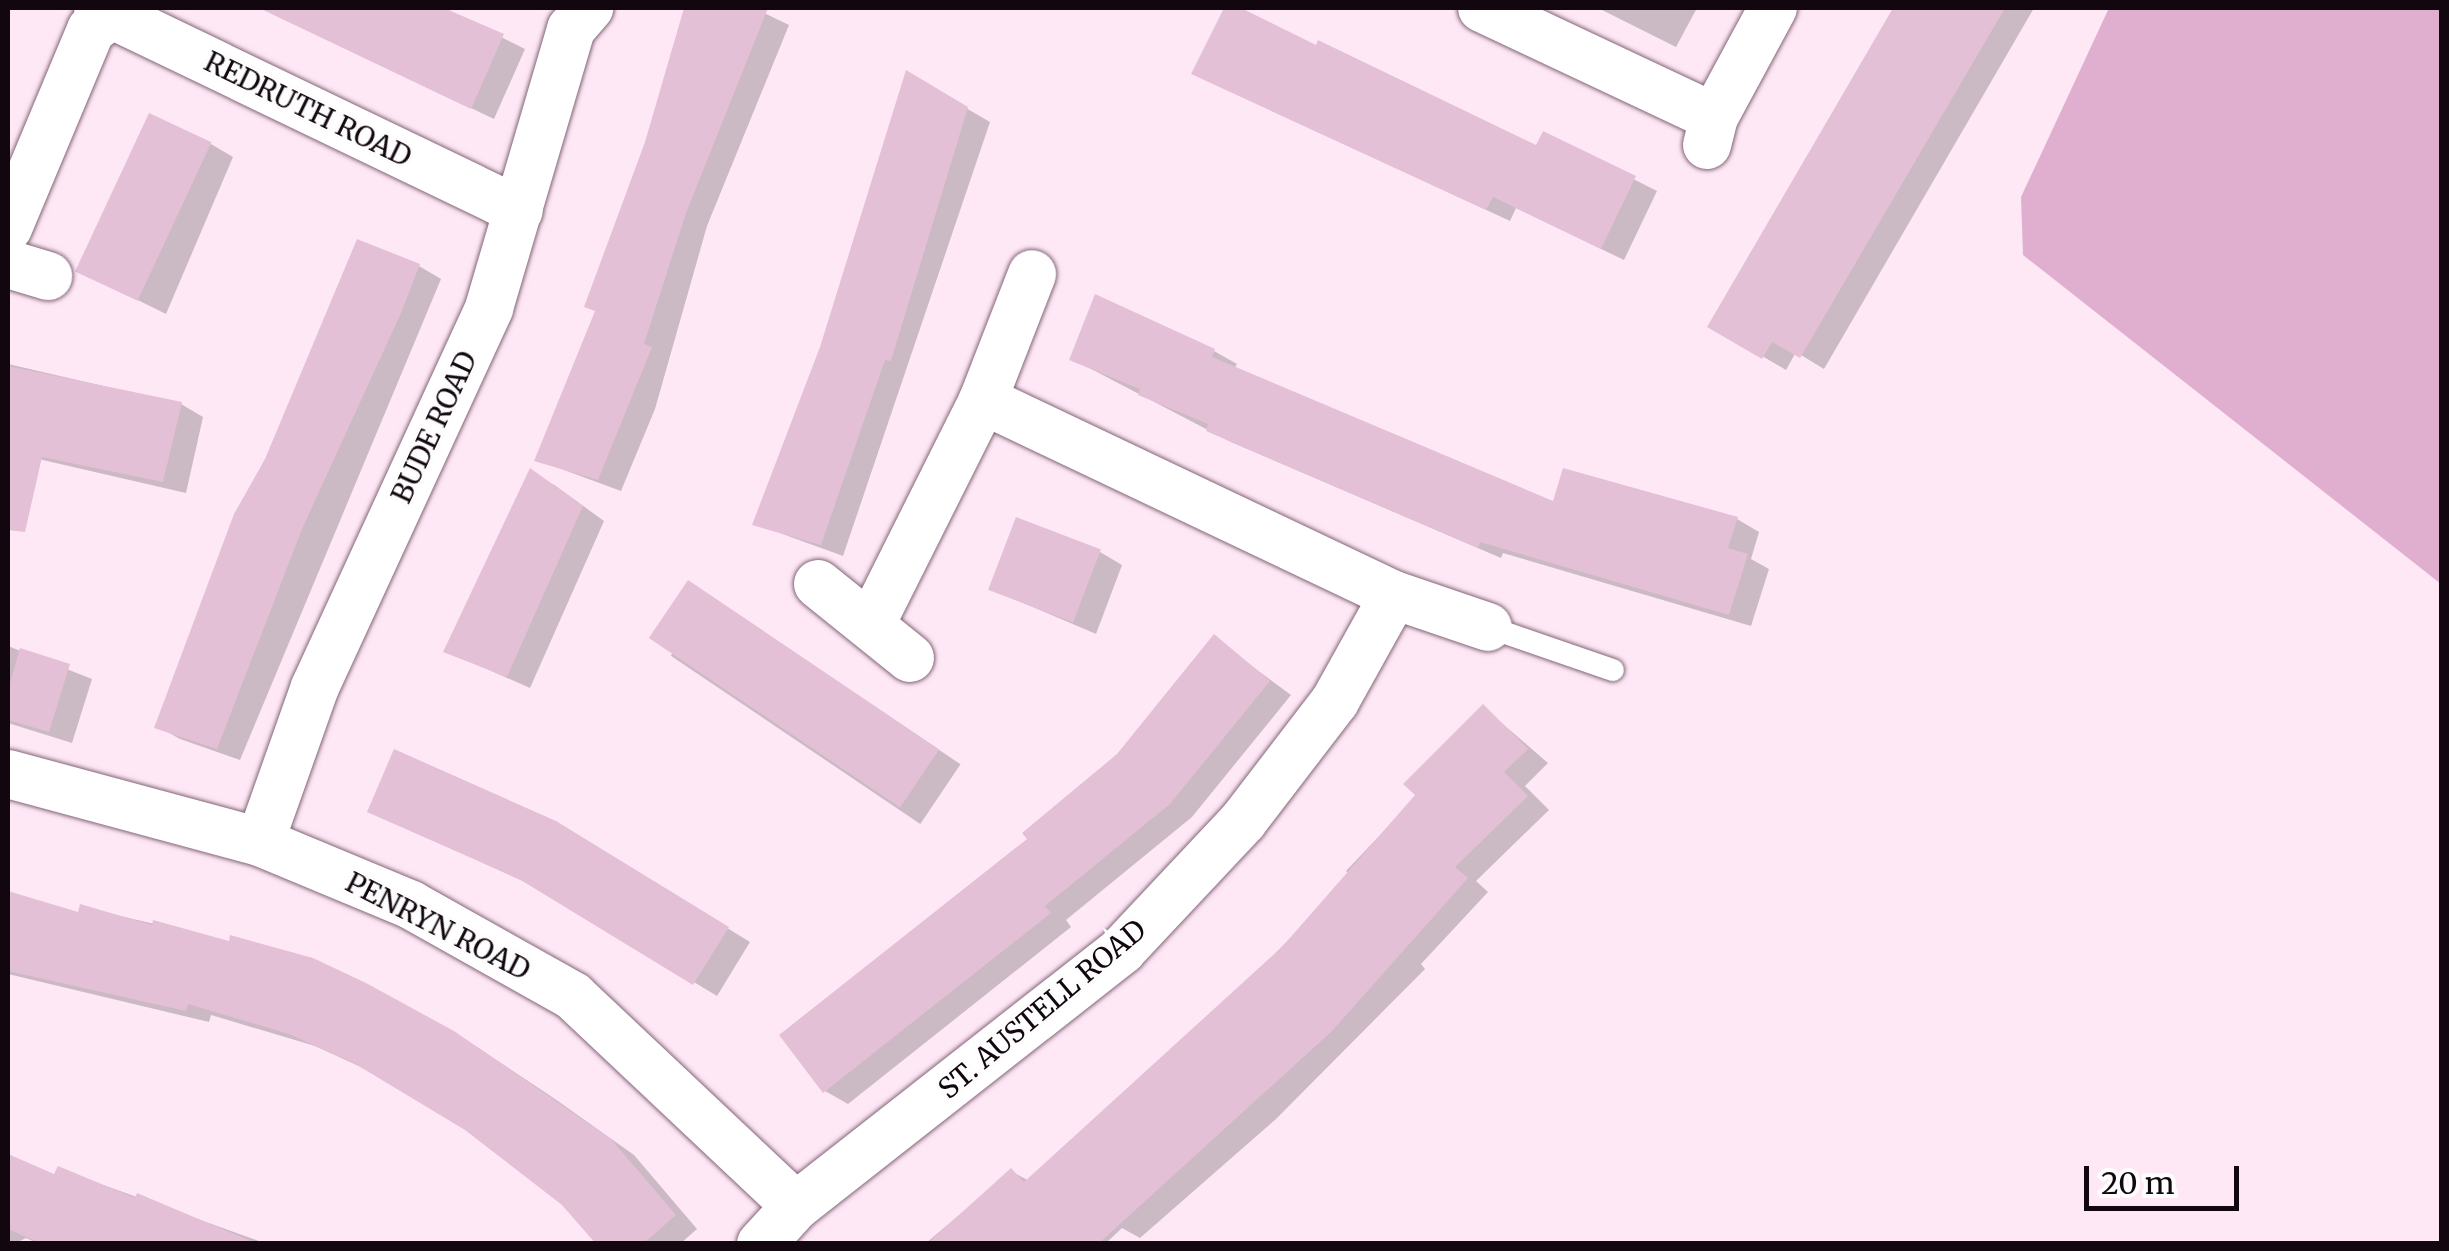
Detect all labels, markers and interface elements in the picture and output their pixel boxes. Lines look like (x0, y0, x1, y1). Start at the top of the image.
street label: REDRUTH ROAD (199, 44, 417, 174)
street label: BUDE ROAD (384, 346, 484, 508)
street label: PENRYN ROAD (340, 865, 536, 987)
street label: ST. AUSTELL ROAD (932, 912, 1152, 1106)
scale bar (2089, 1146, 2244, 1208)
text: 20 m (2101, 1164, 2174, 1202)

